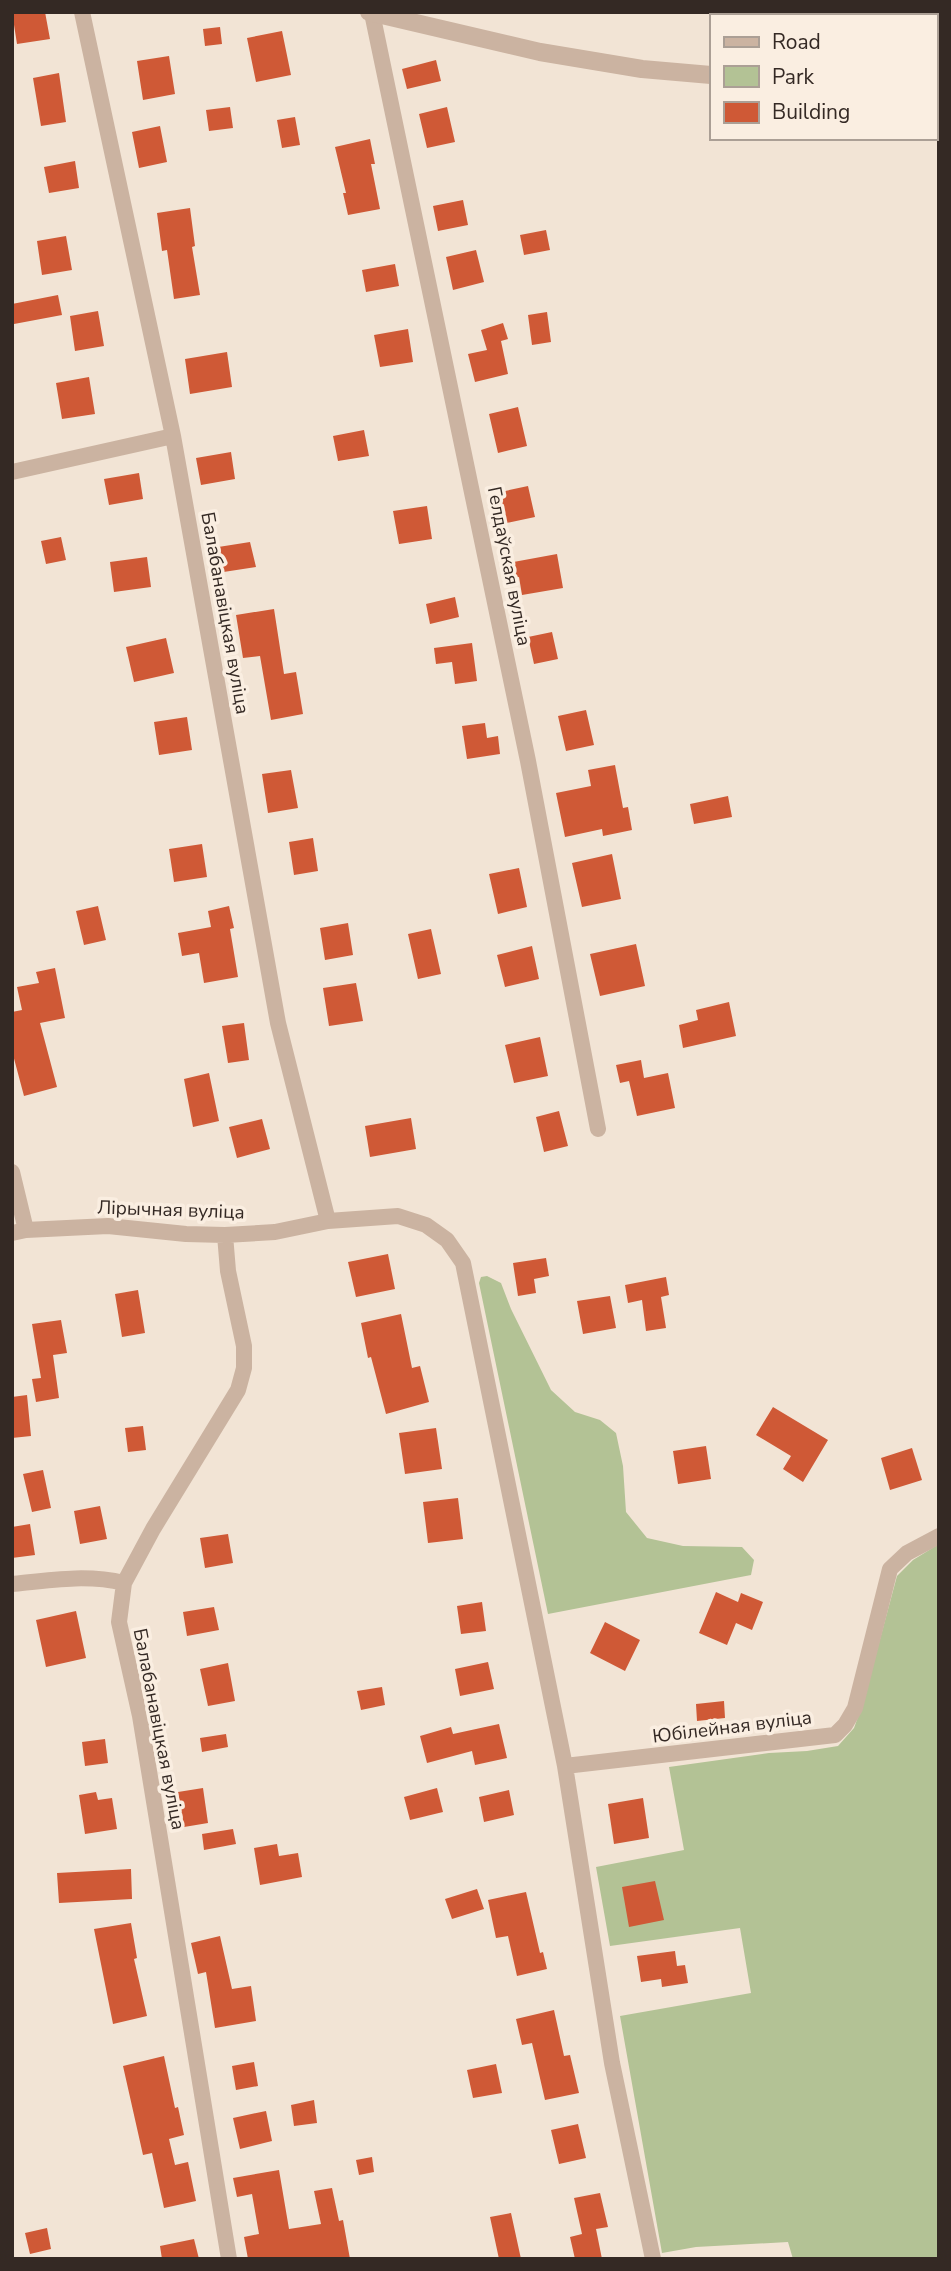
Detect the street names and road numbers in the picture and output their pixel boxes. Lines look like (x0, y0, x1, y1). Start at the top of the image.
street label: Гелдаўская вуліца (481, 484, 537, 648)
street label: Балабанавіцкая вуліца (194, 510, 256, 716)
street label: Лірычная вуліца (97, 1194, 245, 1226)
street label: Балабанавіцкая вуліца (127, 1626, 191, 1832)
street label: Юбілейная вуліца (651, 1704, 813, 1750)

